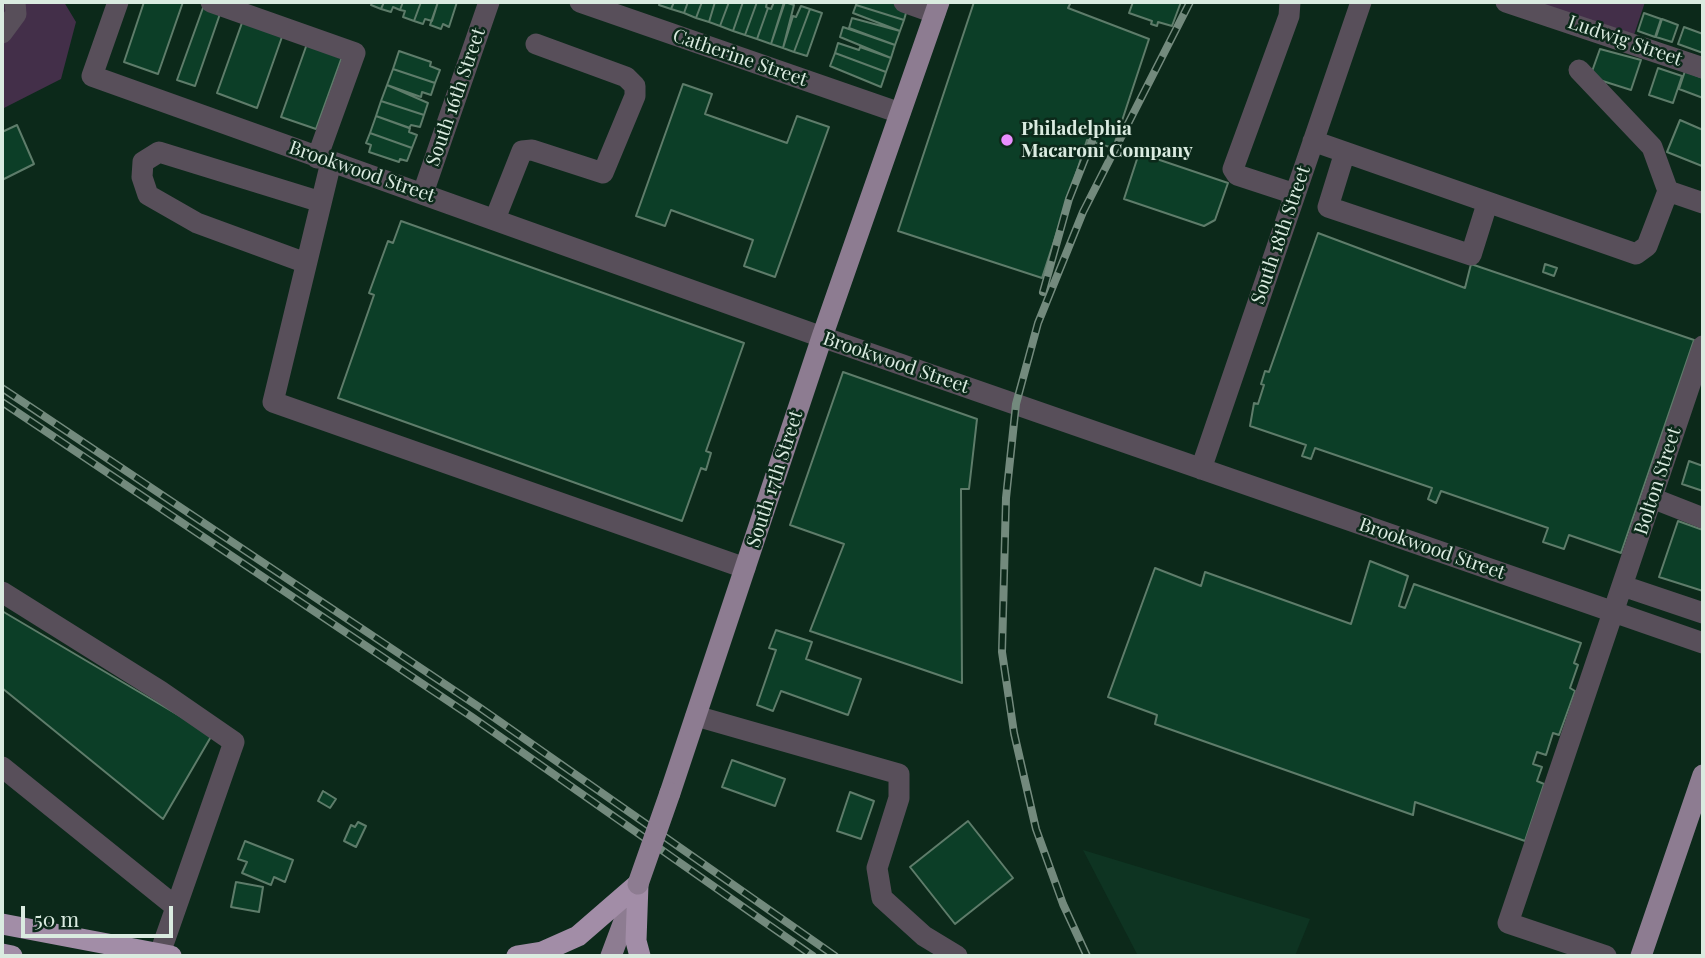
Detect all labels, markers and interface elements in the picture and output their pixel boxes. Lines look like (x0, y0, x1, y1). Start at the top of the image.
street label: Ludwig Street (1565, 11, 1685, 71)
street label: Catherine Street (670, 24, 810, 92)
street label: South 16th Street (422, 25, 490, 169)
place label: Philadelphia Macaroni Company (1021, 118, 1193, 162)
marker: Philadelphia Macaroni Company (999, 132, 1015, 148)
street label: Brookwood Street (286, 136, 438, 208)
street label: South 18th Street (1247, 163, 1315, 307)
street label: Brookwood Street (820, 327, 972, 399)
street label: South 17th Street (742, 408, 808, 550)
street label: Bolton Street (1630, 424, 1686, 538)
street label: Brookwood Street (1356, 513, 1508, 585)
scale bar (24, 892, 177, 936)
text: 50 m (34, 904, 79, 932)

